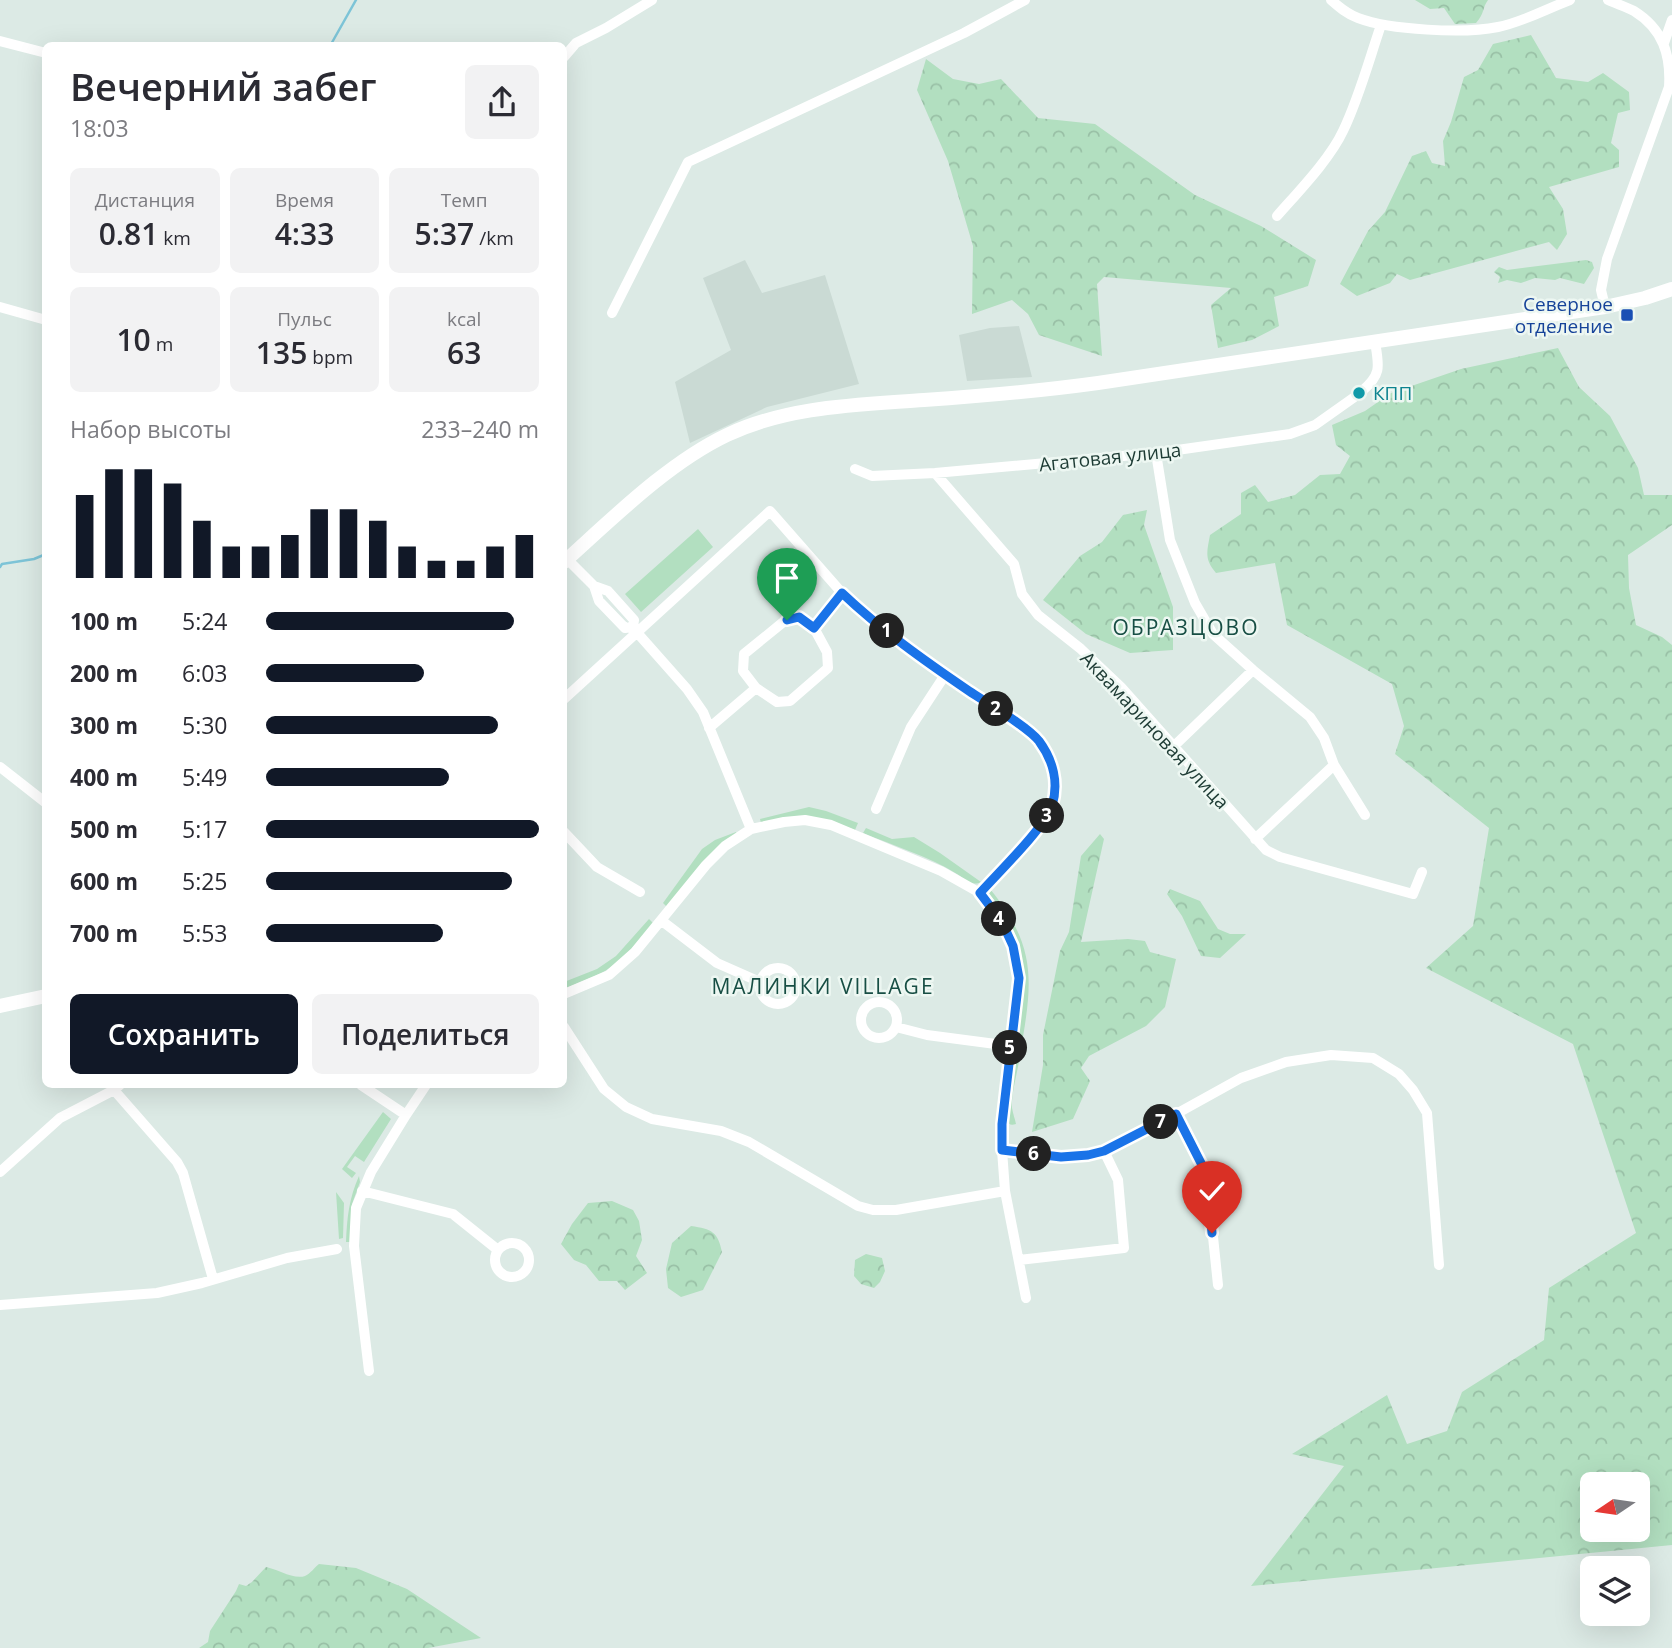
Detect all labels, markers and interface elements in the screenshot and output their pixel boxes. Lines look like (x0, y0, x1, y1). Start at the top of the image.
text: Вечерний забег (70, 60, 377, 112)
button: share (465, 65, 539, 139)
text: 18:03 (70, 112, 129, 144)
text: Дистанция (95, 187, 195, 213)
text: Время (275, 187, 334, 213)
text: Темп (441, 187, 488, 213)
text: 0.81 (99, 213, 158, 254)
text: 4:33 (275, 213, 334, 254)
text: 5:37 (415, 213, 474, 254)
text: km (158, 225, 191, 251)
text: /km (474, 225, 514, 251)
place label: Северное отделение (1515, 291, 1613, 339)
text: Пульс (277, 306, 332, 332)
text: kcal (447, 306, 481, 332)
marker: Северное отделение (1619, 307, 1635, 323)
text: 10 (116, 319, 151, 360)
text: m (151, 331, 173, 357)
text: 135 (256, 332, 307, 373)
text: 63 (447, 332, 481, 373)
text: bpm (307, 344, 353, 370)
place label: КПП (1373, 380, 1412, 406)
marker: КПП (1351, 385, 1367, 401)
text: Набор высоты (70, 413, 232, 445)
text: 233–240 m (421, 413, 539, 445)
street label: Агатовая улица (1038, 437, 1182, 477)
pin (757, 548, 817, 620)
icon: arrive (768, 559, 806, 597)
text: 100 m (70, 605, 138, 637)
text: 5:24 (182, 605, 228, 637)
district label: ОБРАЗЦОВО (1112, 613, 1260, 641)
pin: 1 (870, 614, 904, 648)
text: 1 (881, 617, 892, 643)
street label: Аквамариновая улица (1075, 646, 1235, 814)
text: 200 m (70, 657, 138, 689)
text: 6:03 (182, 657, 228, 689)
pin: 2 (978, 692, 1014, 726)
text: 2 (990, 695, 1001, 721)
text: 300 m (70, 709, 138, 741)
text: 5:30 (182, 709, 228, 741)
text: 400 m (70, 761, 138, 793)
text: 5:49 (182, 761, 228, 793)
pin: 3 (1030, 798, 1064, 834)
text: 3 (1041, 802, 1052, 828)
text: 500 m (70, 813, 138, 845)
text: 5:17 (182, 813, 228, 845)
text: 600 m (70, 865, 138, 897)
text: 5:25 (182, 865, 228, 897)
pin: 4 (982, 902, 1016, 936)
text: 4 (993, 905, 1004, 931)
text: 700 m (70, 917, 138, 949)
text: 5:53 (182, 917, 228, 949)
district label: МАЛИНКИ VILLAGE (711, 972, 935, 1000)
button: Сохранить (70, 994, 298, 1074)
button: Поделиться (312, 994, 539, 1074)
pin: 5 (992, 1030, 1028, 1066)
text: 5 (1004, 1034, 1015, 1060)
pin: 7 (1144, 1104, 1178, 1140)
text: 7 (1155, 1108, 1166, 1134)
pin: 6 (1016, 1136, 1052, 1172)
text: 6 (1028, 1140, 1039, 1166)
pin (1182, 1161, 1242, 1233)
icon: check (1193, 1172, 1231, 1210)
north arrow (1580, 1472, 1650, 1542)
map controls (1580, 1472, 1650, 1626)
button: layers (1580, 1556, 1650, 1626)

